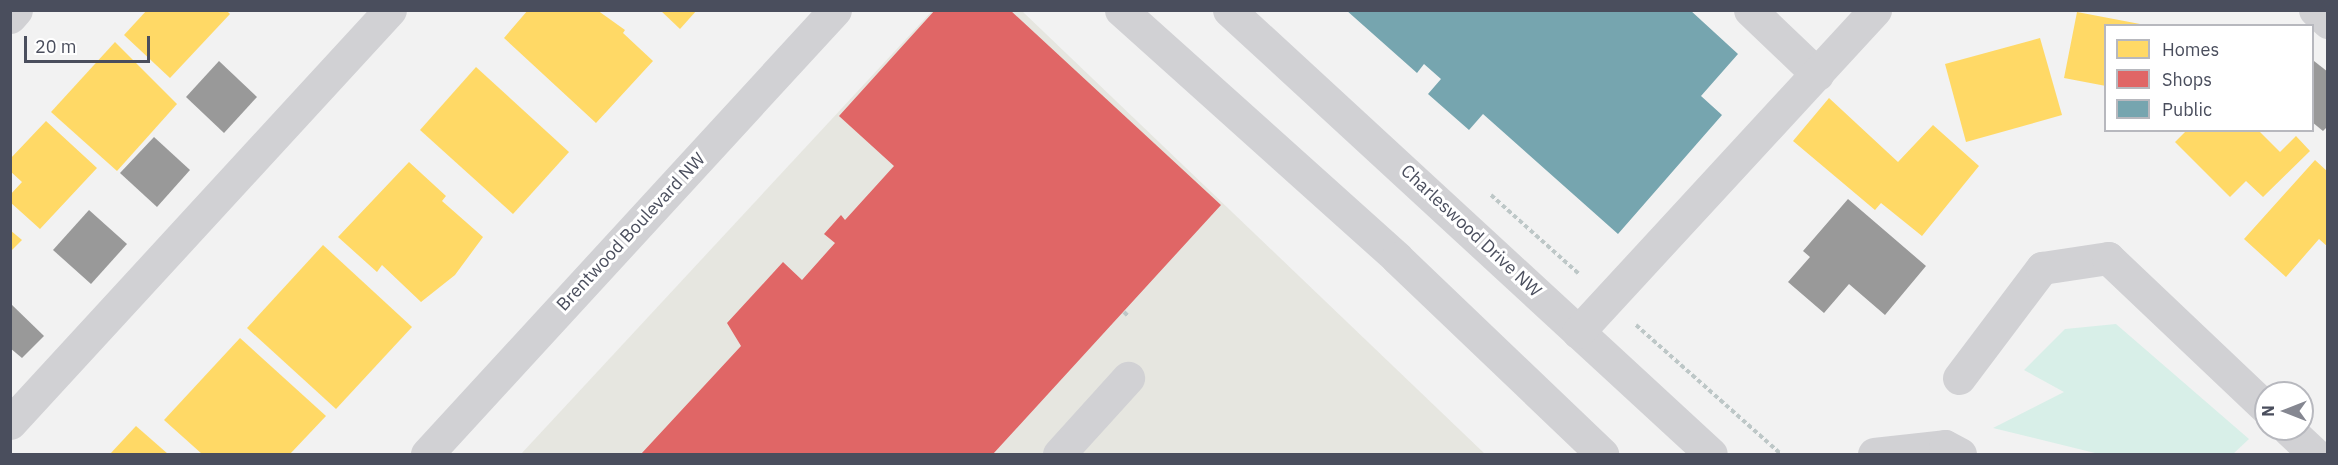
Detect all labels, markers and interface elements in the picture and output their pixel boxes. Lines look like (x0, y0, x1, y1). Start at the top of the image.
scale bar (27, 24, 153, 62)
legend (2104, 24, 2314, 132)
text: 20 m (35, 35, 77, 58)
text: Homes (2162, 38, 2219, 61)
text: Shops (2162, 68, 2212, 91)
text: Public (2162, 98, 2212, 121)
street label: Brentwood Boulevard NW (552, 148, 710, 316)
street label: Charleswood Drive NW (1396, 160, 1546, 302)
north arrow (2254, 381, 2314, 441)
text: N (2258, 405, 2278, 417)

